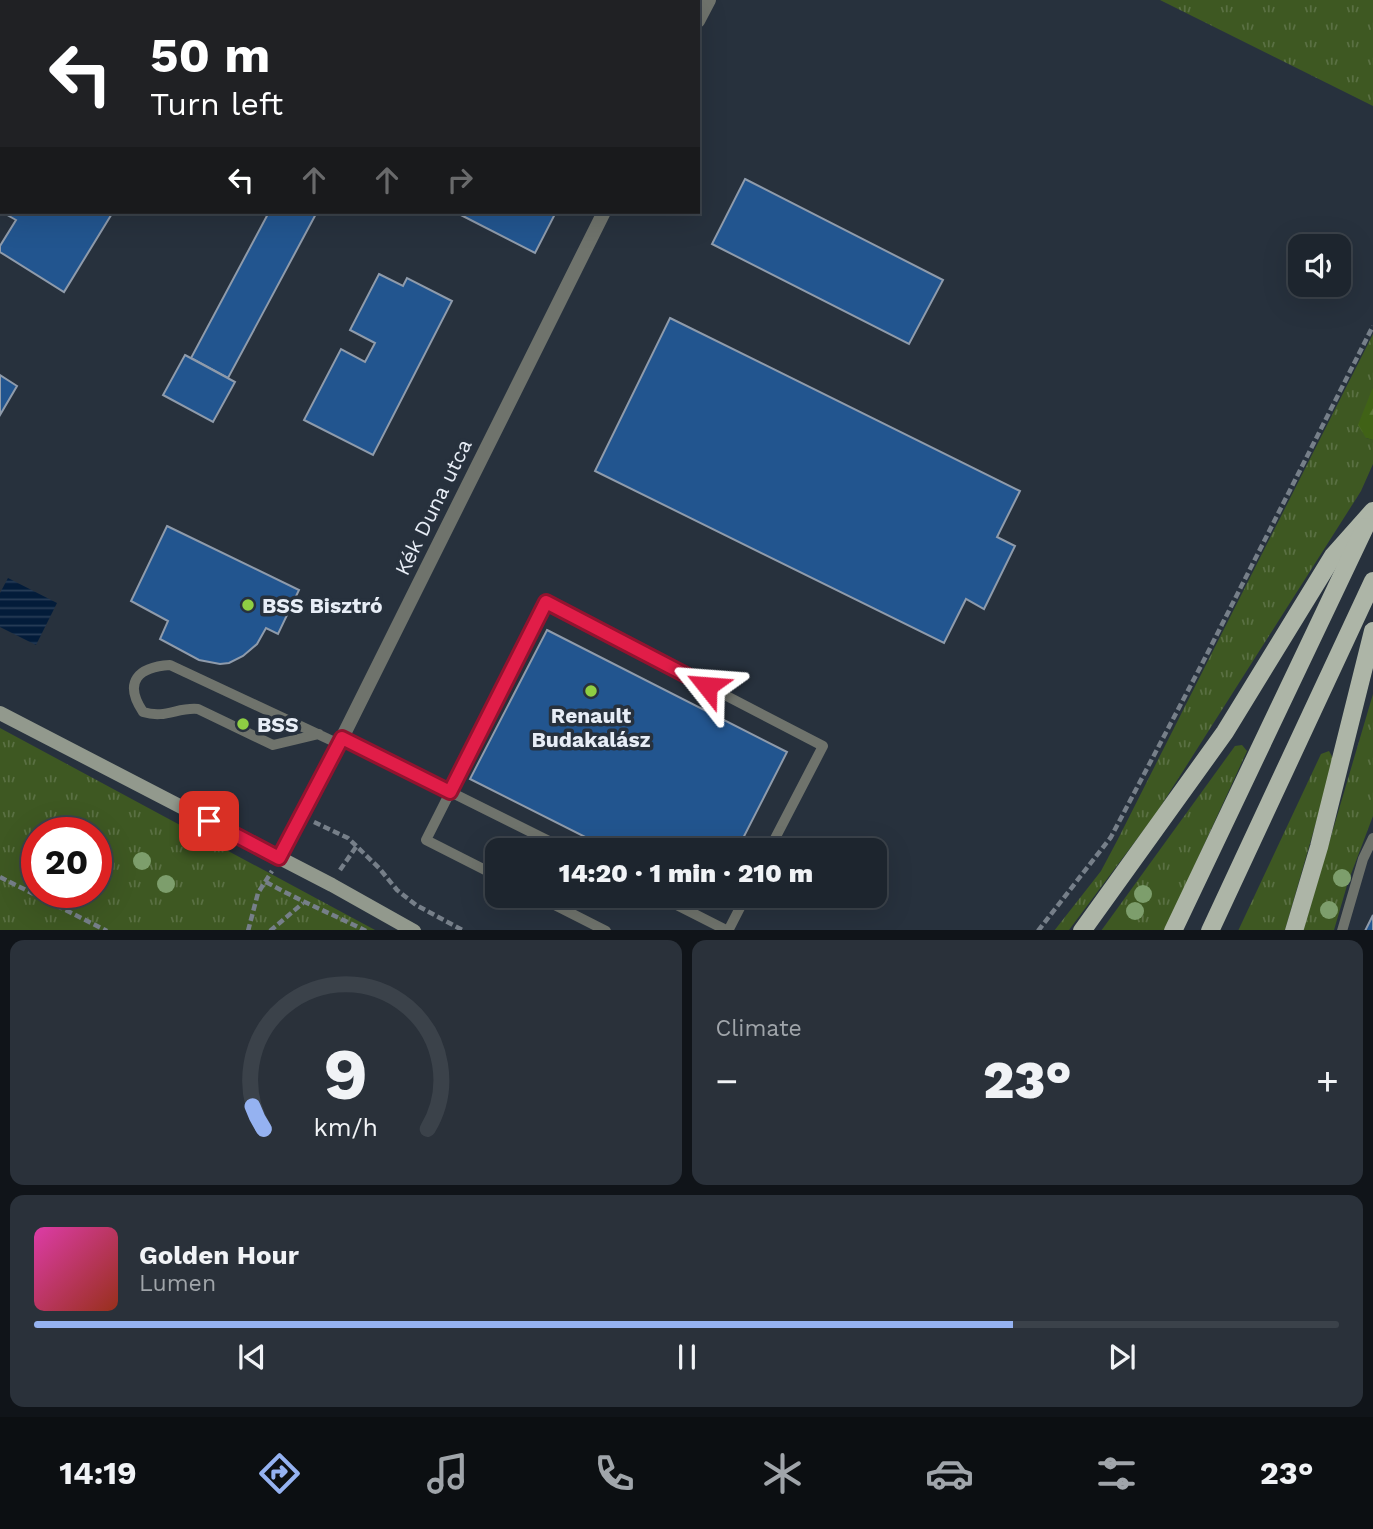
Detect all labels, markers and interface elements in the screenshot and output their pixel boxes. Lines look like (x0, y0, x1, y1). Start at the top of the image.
text: 50 m (150, 26, 270, 84)
icon: left (35, 28, 126, 119)
text: Turn left (150, 85, 283, 123)
icon: left (222, 161, 260, 199)
icon: ahead (295, 161, 333, 199)
icon: ahead (368, 161, 406, 199)
icon: right (441, 161, 479, 199)
map controls (1288, 234, 1351, 297)
button: sound (1288, 234, 1351, 297)
street label: Kék Duna utca (389, 435, 477, 579)
place label: BSS Bisztró (262, 593, 383, 618)
marker: BSS Bisztró (240, 597, 256, 613)
position arrow (670, 649, 744, 723)
marker: Renault Budakalász (583, 683, 599, 699)
place label: Renault Budakalász (531, 703, 651, 752)
place label: BSS (257, 712, 298, 737)
marker: BSS (235, 716, 251, 732)
pin (179, 791, 239, 851)
icon: arrive (190, 802, 228, 840)
speed limit sign: 20 (21, 817, 112, 908)
text: 14:20 · 1 min · 210 m (559, 858, 813, 888)
text: Climate (716, 1015, 802, 1042)
text: 9 (323, 1031, 368, 1117)
text: 23° (983, 1050, 1072, 1111)
text: − (716, 1059, 738, 1103)
text: + (1316, 1059, 1339, 1103)
text: km/h (314, 1112, 378, 1141)
text: Golden Hour (139, 1240, 299, 1270)
text: Lumen (139, 1270, 216, 1297)
icon: previous (233, 1338, 271, 1376)
icon: pause (668, 1338, 706, 1376)
icon: next (1103, 1338, 1141, 1376)
icon: directions (255, 1449, 304, 1498)
icon: music (423, 1449, 472, 1498)
icon: phone (590, 1449, 639, 1498)
icon: climate (758, 1449, 807, 1498)
icon: car (925, 1449, 974, 1498)
icon: filters (1092, 1449, 1141, 1498)
text: 14:19 (59, 1454, 137, 1492)
text: 23° (1260, 1454, 1314, 1492)

